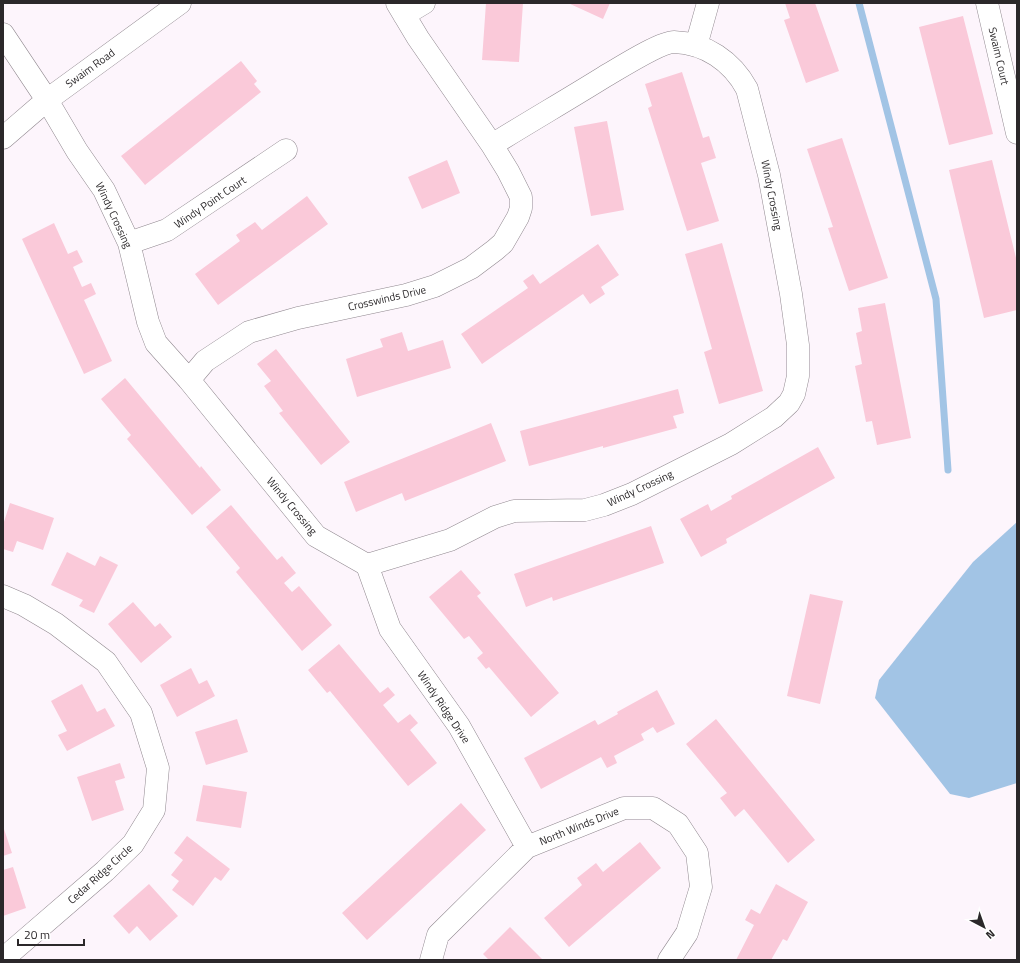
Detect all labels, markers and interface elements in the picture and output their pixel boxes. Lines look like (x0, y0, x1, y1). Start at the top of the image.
street label: Swaim Court (985, 25, 1013, 87)
street label: Swaim Road (62, 45, 118, 91)
street label: Windy Crossing (757, 158, 787, 232)
street label: Windy Point Court (171, 172, 249, 232)
street label: Windy Crossing (92, 179, 136, 251)
street label: Crosswinds Drive (346, 281, 428, 315)
street label: Windy Crossing (604, 466, 676, 510)
street label: Windy Crossing (263, 474, 321, 539)
street label: Windy Ridge Drive (414, 668, 474, 747)
street label: North Winds Drive (537, 803, 622, 849)
street label: Cedar Ridge Circle (64, 840, 136, 908)
north arrow (964, 907, 1004, 947)
scale bar (18, 921, 84, 947)
text: 20 m (24, 925, 50, 944)
text: N (982, 926, 999, 943)

